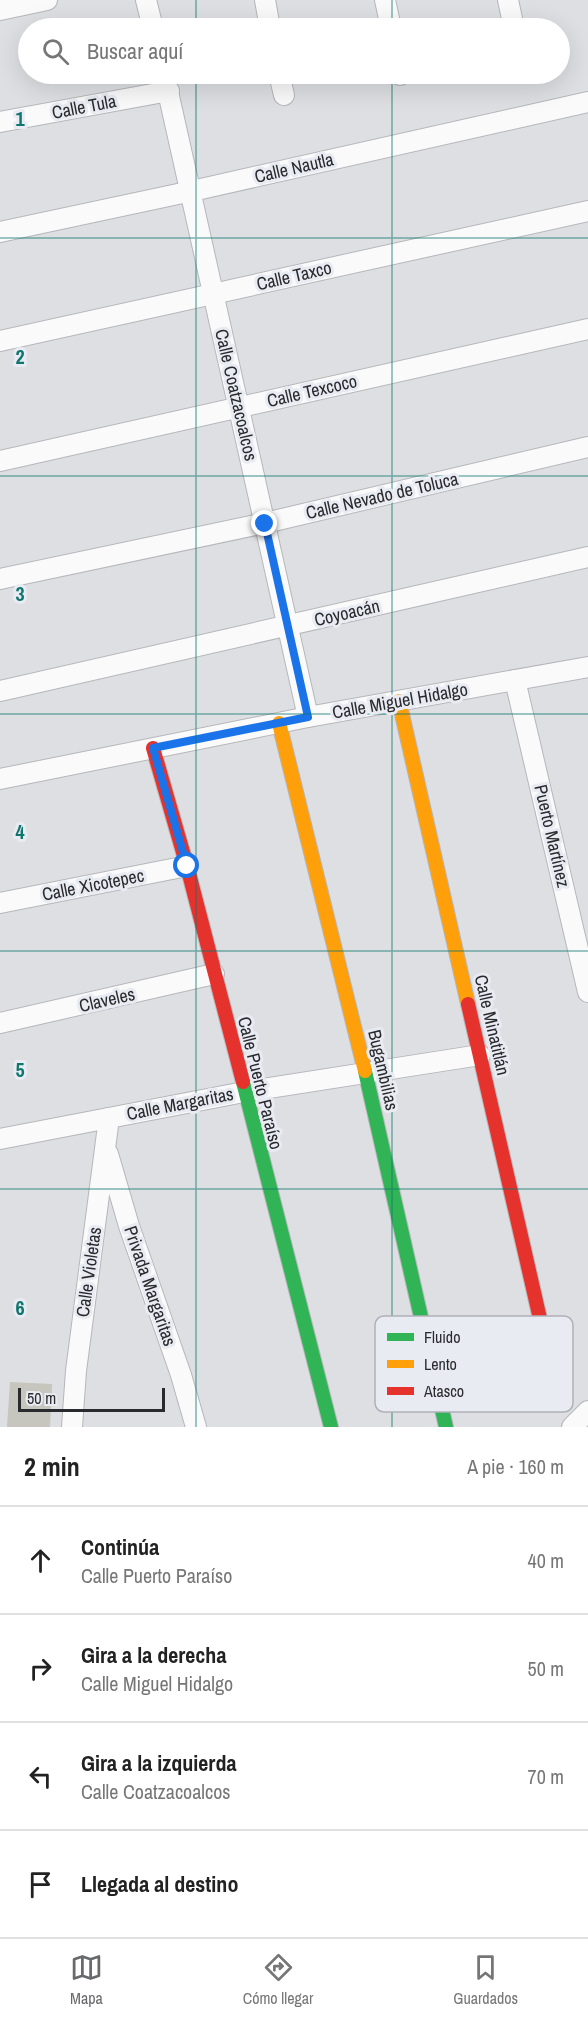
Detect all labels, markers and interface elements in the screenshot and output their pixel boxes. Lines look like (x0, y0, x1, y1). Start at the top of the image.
search box (18, 18, 570, 84)
icon: search (39, 35, 72, 68)
text: Buscar aquí (87, 36, 183, 66)
street label: Calle Tula (50, 88, 118, 125)
text: 1 (15, 105, 25, 132)
street label: Calle Nautla (252, 146, 336, 189)
street label: Calle Taxco (254, 255, 334, 296)
street label: Calle Coatzacoalcos (209, 327, 264, 463)
text: 2 (15, 343, 25, 370)
street label: Calle Texcoco (264, 368, 359, 413)
street label: Calle Nevado de Toluca (303, 466, 461, 525)
route end (251, 510, 277, 536)
text: 3 (15, 580, 25, 607)
street label: Coyoacán (312, 593, 382, 632)
street label: Calle Miguel Hidalgo (330, 676, 470, 725)
street label: Puerto Martínez (528, 782, 576, 890)
text: 4 (15, 818, 25, 845)
route start (173, 852, 199, 878)
street label: Calle Xicotepec (40, 862, 146, 907)
street label: Calle Minatitlán (469, 972, 516, 1078)
street label: Claveles (77, 981, 137, 1018)
street label: Calle Puerto Paraíso (232, 1014, 289, 1152)
street label: Bugambilias (362, 1027, 405, 1113)
text: 5 (15, 1056, 25, 1083)
street label: Calle Margaritas (124, 1081, 235, 1126)
street label: Privada Margaritas (118, 1222, 183, 1349)
street label: Calle Violetas (70, 1225, 107, 1319)
text: 6 (15, 1294, 25, 1321)
legend (375, 1316, 573, 1412)
text: Fluido (424, 1326, 460, 1348)
text: Lento (424, 1353, 457, 1375)
text: Atasco (423, 1380, 464, 1402)
scale bar (18, 1385, 165, 1412)
text: 50 m (27, 1387, 56, 1409)
text: 2 min (24, 1449, 80, 1484)
text: A pie · 160 m (467, 1453, 564, 1480)
text: Continúa (81, 1532, 159, 1562)
icon: ahead (24, 1544, 57, 1577)
text: 40 m (528, 1547, 564, 1574)
text: Calle Puerto Paraíso (81, 1562, 232, 1589)
text: Gira a la derecha (81, 1640, 226, 1670)
icon: right (24, 1652, 57, 1685)
text: 50 m (528, 1655, 564, 1682)
text: Calle Miguel Hidalgo (81, 1670, 233, 1697)
text: Gira a la izquierda (81, 1748, 236, 1778)
icon: left (24, 1760, 57, 1793)
text: 70 m (528, 1763, 564, 1790)
text: Calle Coatzacoalcos (81, 1778, 230, 1805)
icon: arrive (24, 1868, 57, 1901)
text: Llegada al destino (81, 1869, 238, 1899)
tab: Mapa (70, 1951, 103, 2009)
tab: Cómo llegar (243, 1951, 313, 2009)
tab: Guardados (453, 1951, 518, 2009)

